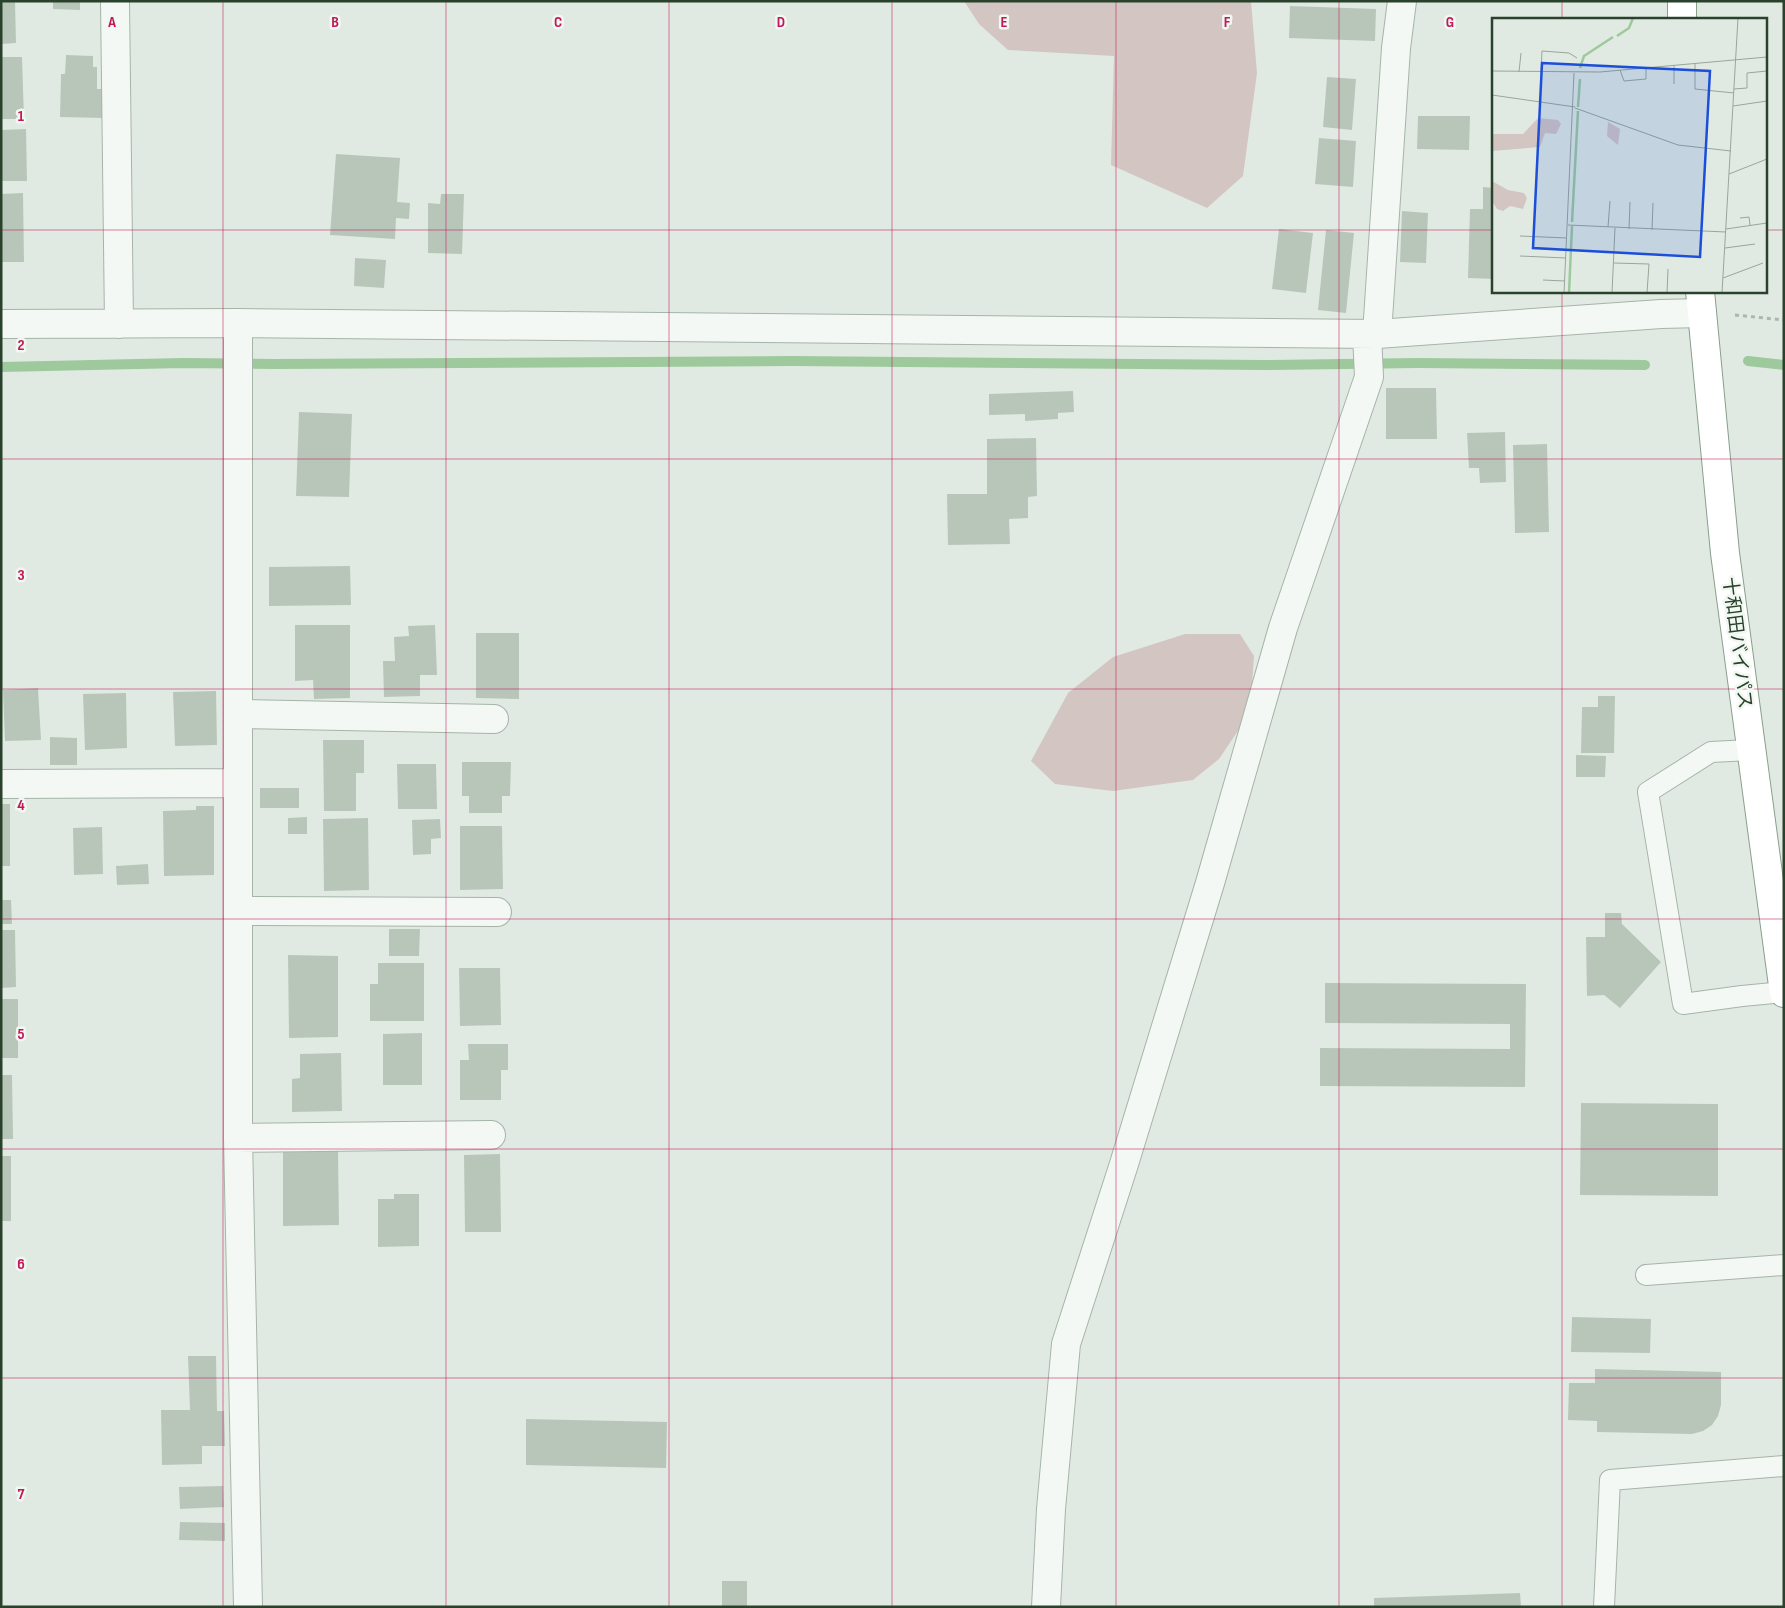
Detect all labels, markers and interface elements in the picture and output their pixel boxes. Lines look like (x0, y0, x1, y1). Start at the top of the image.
text: A (107, 13, 116, 32)
text: B (331, 13, 339, 32)
text: C (554, 13, 562, 32)
text: D (777, 13, 785, 32)
text: E (1001, 13, 1008, 32)
text: F (1224, 13, 1231, 32)
text: G (1446, 13, 1454, 32)
inset map (1492, 18, 1768, 292)
text: 1 (18, 107, 25, 126)
text: 2 (17, 336, 25, 355)
text: 3 (17, 566, 25, 585)
street label: 十和田バイパス (1718, 576, 1756, 710)
text: 4 (17, 796, 25, 815)
text: 5 (17, 1025, 25, 1044)
text: 6 (17, 1255, 25, 1274)
text: 7 (18, 1485, 25, 1504)

